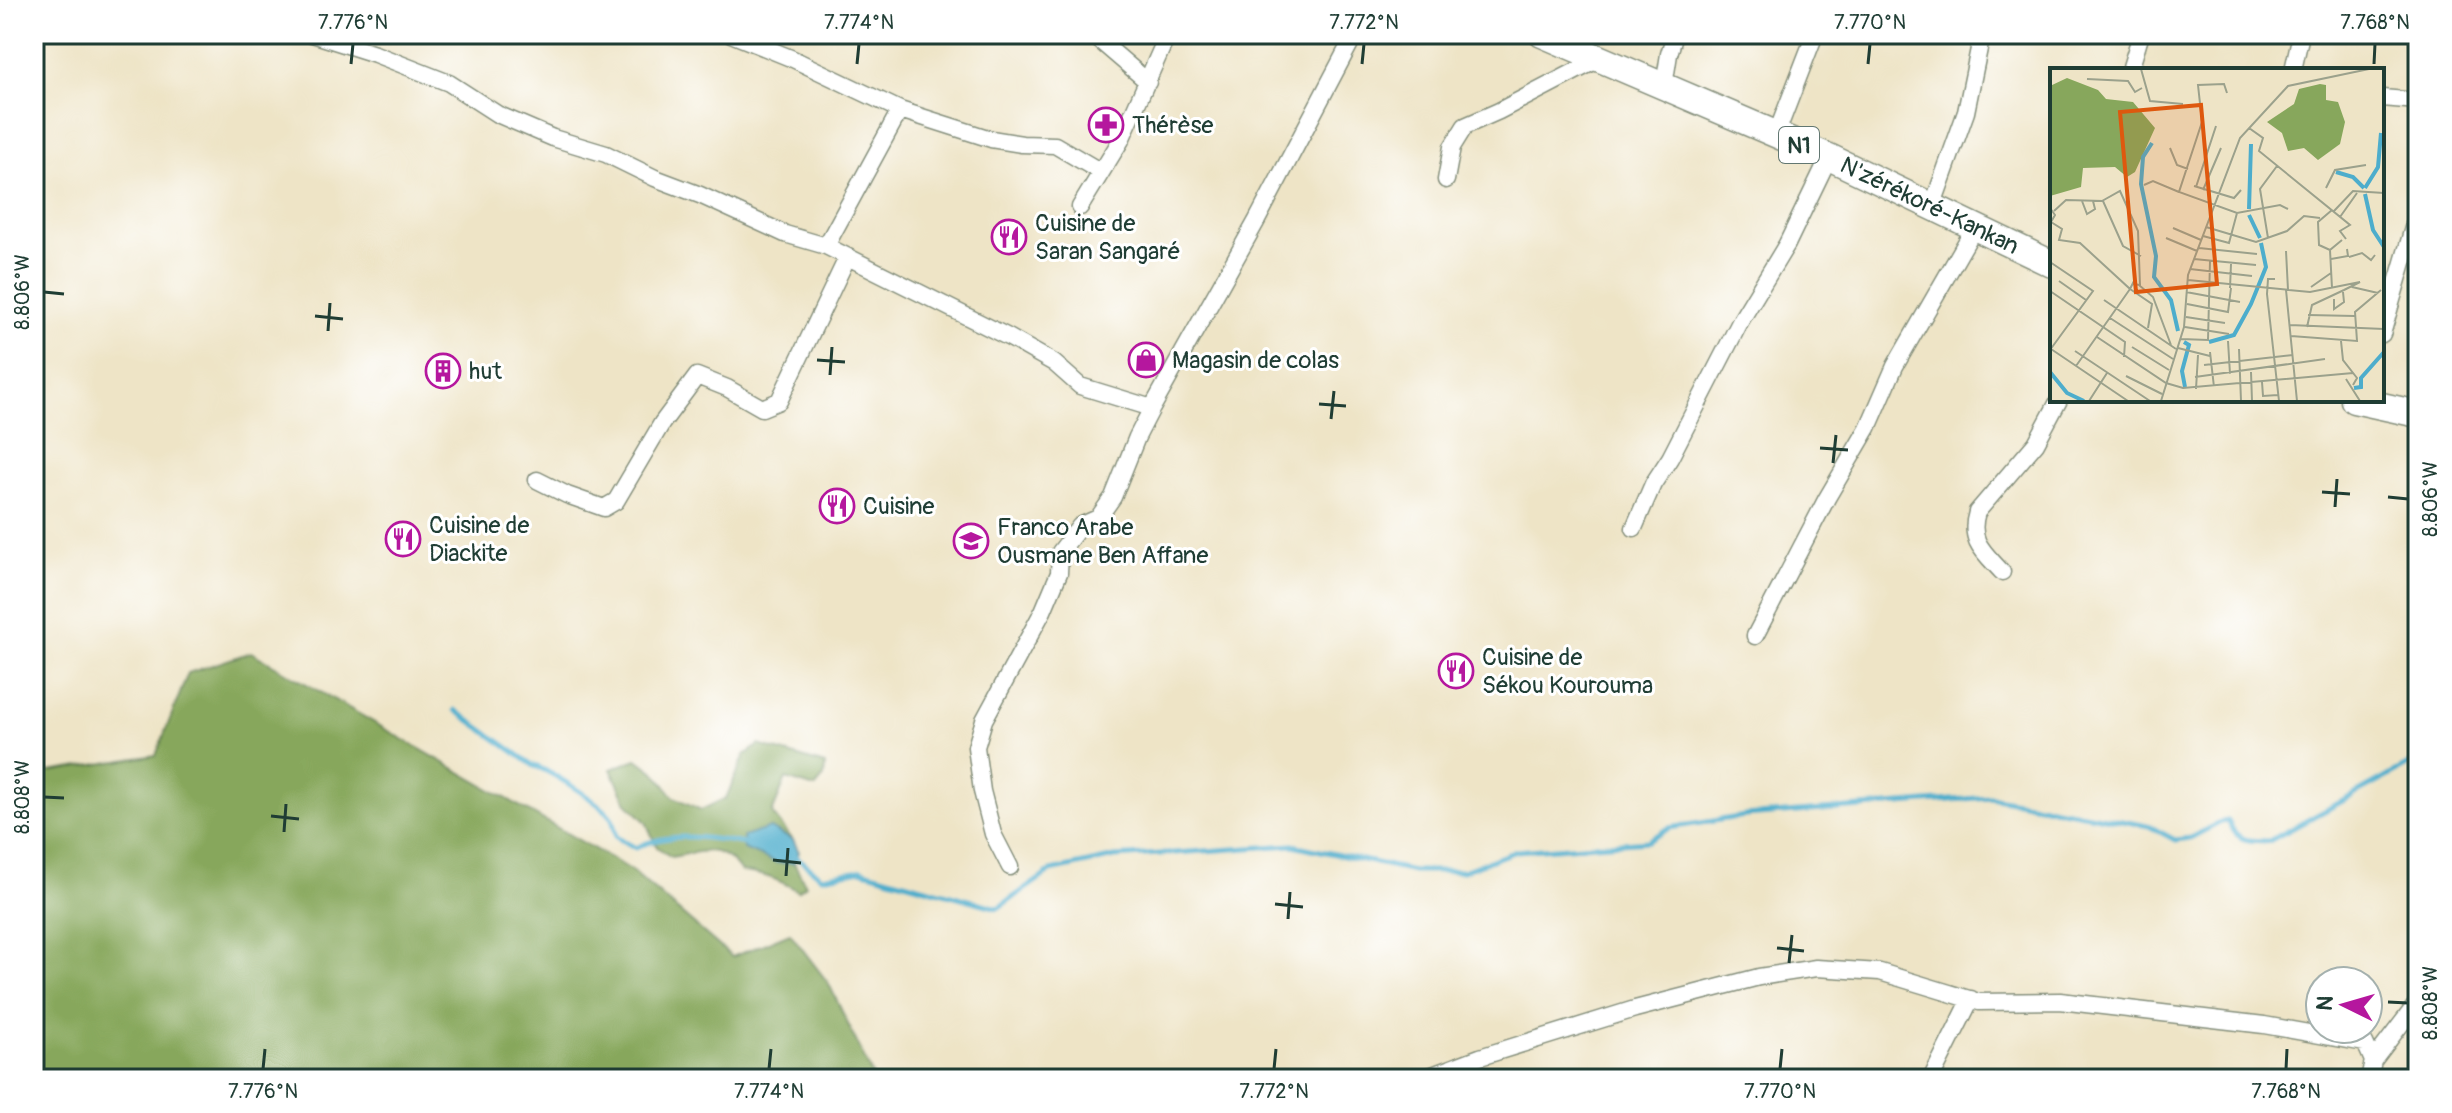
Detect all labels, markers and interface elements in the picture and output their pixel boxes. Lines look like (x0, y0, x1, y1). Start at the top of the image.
text: 7.776°N (318, 10, 388, 35)
text: 7.774°N (824, 10, 894, 35)
text: 7.772°N (1329, 10, 1399, 35)
text: 7.770°N (1834, 10, 1906, 35)
text: 7.768°N (2340, 10, 2410, 35)
inset map (2050, 68, 2384, 402)
pharmacy icon: Thérèse (1087, 106, 1125, 144)
place label: Thérèse (1132, 111, 1213, 140)
road number: N1 (1779, 127, 1819, 163)
street label: N'zérékoré-Kankan (1835, 151, 2024, 261)
place label: Cuisine de Saran Sangaré (1035, 209, 1181, 266)
restaurant icon: Cuisine de Saran Sangaré (990, 218, 1028, 256)
text: 8.806°W (10, 254, 35, 330)
shop icon: Magasin de colas (1127, 341, 1165, 379)
place label: Magasin de colas (1172, 346, 1339, 375)
building icon: hut (424, 352, 462, 390)
place label: hut (469, 357, 502, 386)
text: 8.806°W (2418, 461, 2443, 537)
restaurant icon: Cuisine (818, 487, 856, 525)
place label: Cuisine (863, 492, 934, 521)
place label: Cuisine de Diackite (429, 511, 530, 568)
place label: Franco Arabe Ousmane Ben Affane (997, 513, 1208, 570)
restaurant icon: Cuisine de Diackite (384, 520, 422, 558)
school or university icon: Franco Arabe Ousmane Ben Affane (952, 522, 990, 560)
place label: Cuisine de Sékou Kourouma (1482, 643, 1653, 700)
restaurant icon: Cuisine de Sékou Kourouma (1437, 652, 1475, 690)
text: 8.808°W (10, 760, 35, 834)
north arrow (2304, 965, 2384, 1045)
text: 8.808°W (2418, 966, 2443, 1040)
text: N (2310, 995, 2340, 1012)
text: 7.776°N (228, 1079, 298, 1104)
text: 7.774°N (734, 1079, 804, 1104)
text: 7.772°N (1239, 1079, 1309, 1104)
text: 7.770°N (1744, 1079, 1816, 1104)
text: 7.768°N (2251, 1079, 2321, 1104)

